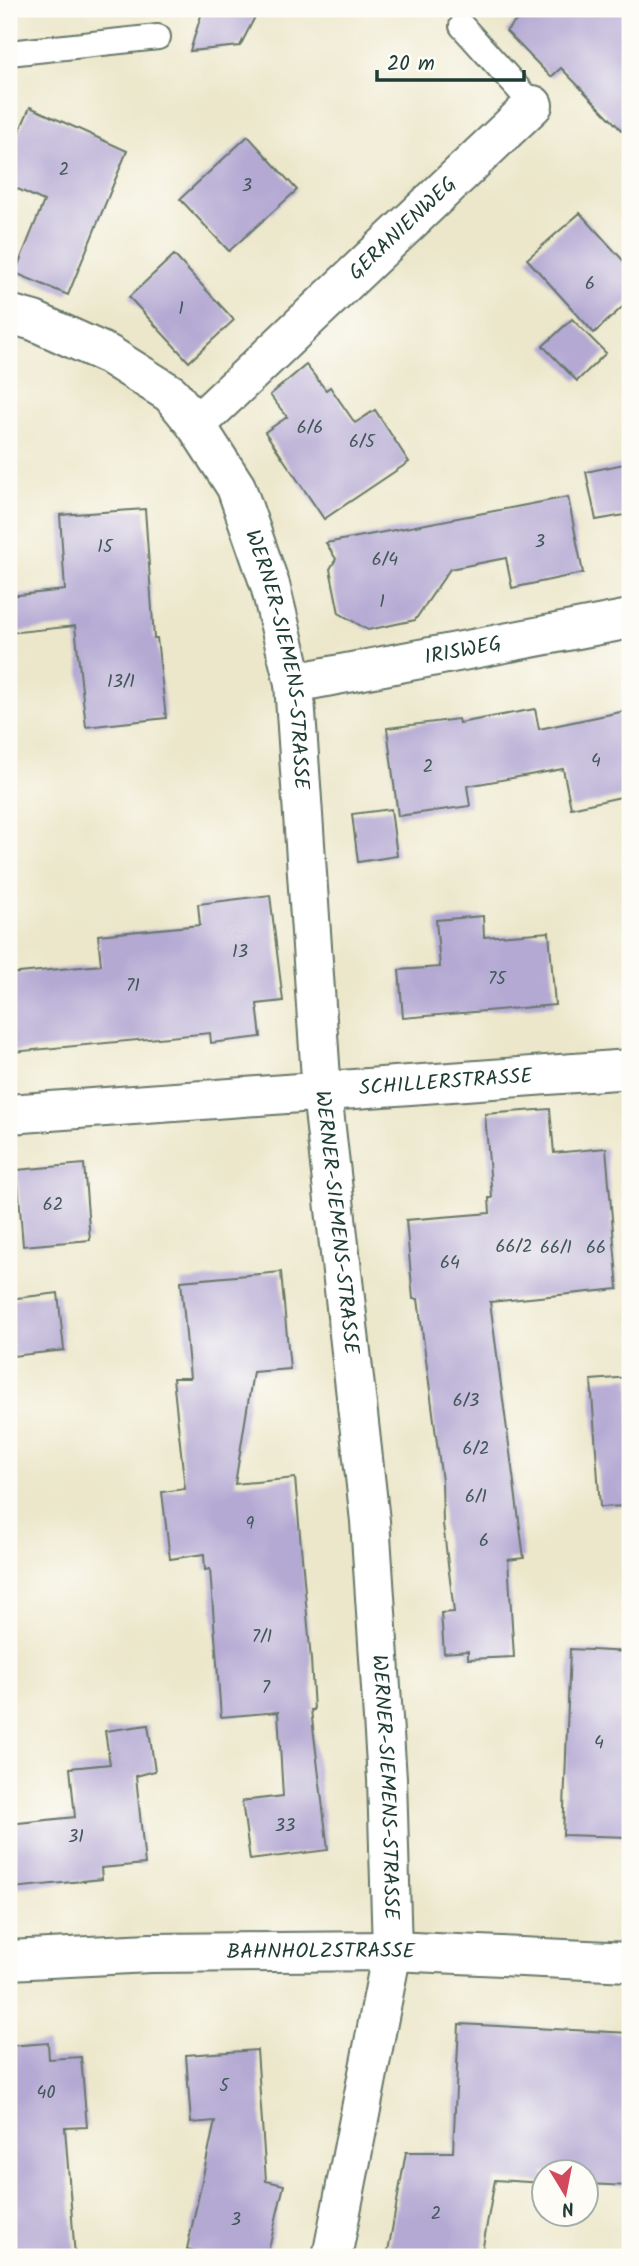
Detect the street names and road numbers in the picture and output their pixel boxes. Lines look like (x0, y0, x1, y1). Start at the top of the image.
street label: GERANIENWEG (341, 169, 464, 289)
street label: WERNER-SIEMENS-STRASSE (236, 525, 318, 791)
street label: IRISWEG (422, 627, 504, 674)
street label: SCHILLERSTRASSE (358, 1060, 534, 1105)
street label: WERNER-SIEMENS-STRASSE (305, 1089, 368, 1357)
street label: WERNER-SIEMENS-STRASSE (362, 1654, 408, 1921)
street label: BAHNHOLZSTRASSE (227, 1934, 416, 1969)

